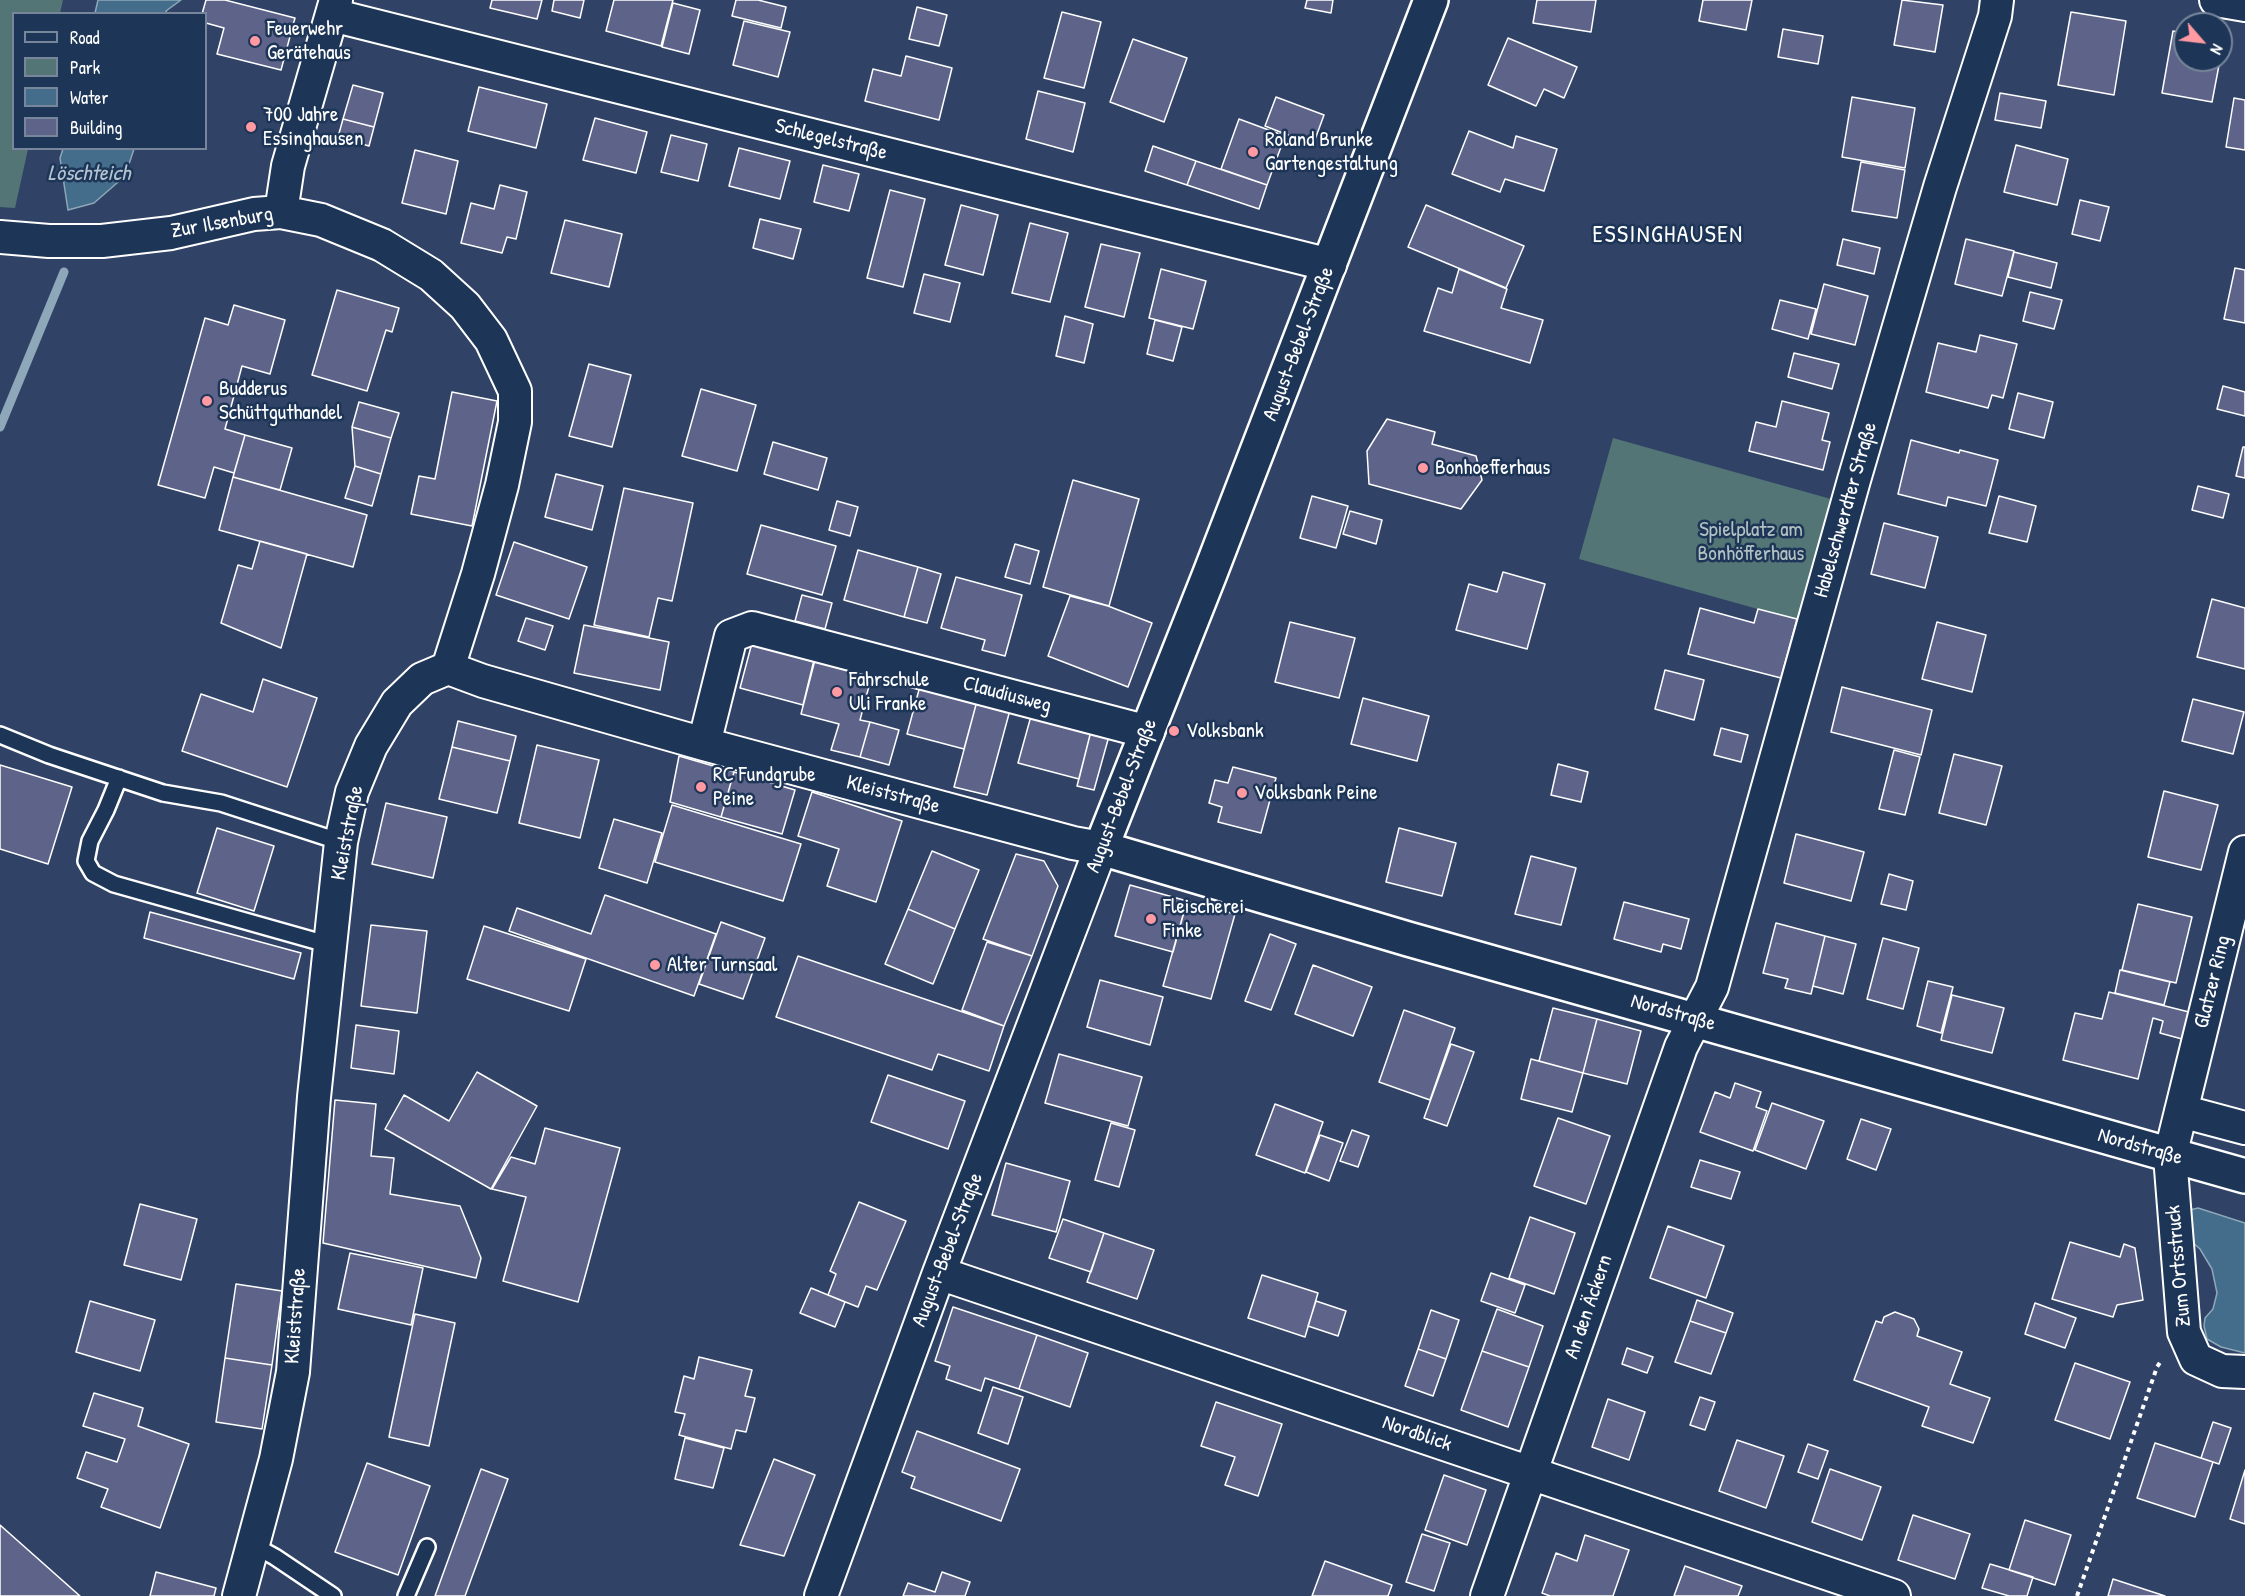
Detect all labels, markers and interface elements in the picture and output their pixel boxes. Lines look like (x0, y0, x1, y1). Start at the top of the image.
legend (12, 12, 207, 150)
north arrow (2173, 12, 2233, 72)
place label: Feuerwehr Gerätehaus (267, 16, 351, 66)
text: Road (70, 25, 100, 50)
marker: Feuerwehr Gerätehaus (248, 34, 262, 48)
text: N (2205, 41, 2229, 58)
text: Park (70, 55, 100, 80)
text: Water (70, 85, 108, 110)
place label: 700 Jahre Essinghausen (263, 102, 363, 152)
street label: Schlegelstraße (772, 114, 890, 166)
text: Building (70, 115, 122, 140)
marker: 700 Jahre Essinghausen (244, 120, 258, 134)
place label: Roland Brunke Gartengestaltung (1265, 127, 1398, 177)
marker: Roland Brunke Gartengestaltung (1246, 145, 1260, 159)
water label: Löschteich (48, 161, 130, 187)
street label: Zur Ilsenburg (169, 202, 275, 244)
district label: ESSINGHAUSEN (1592, 222, 1744, 250)
street label: August-Bebel-Straße (1258, 263, 1340, 425)
place label: Budderus Schüttguthandel (219, 376, 342, 426)
marker: Budderus Schüttguthandel (200, 394, 214, 408)
street label: Habelschwerdter Straße (1809, 419, 1883, 601)
place label: Bonhoefferhaus (1435, 455, 1550, 481)
marker: Bonhoefferhaus (1416, 461, 1430, 475)
park label: Spielplatz am Bonhöfferhaus (1698, 517, 1804, 567)
place label: Fahrschule Uli Franke (849, 667, 929, 717)
street label: Claudiusweg (960, 671, 1054, 719)
marker: Fahrschule Uli Franke (830, 685, 844, 699)
street label: August-Bebel-Straße (1081, 715, 1163, 877)
place label: Volksbank (1186, 718, 1264, 744)
marker: Volksbank (1167, 724, 1181, 738)
place label: RC Fundgrube Peine (713, 762, 816, 812)
street label: Kleiststraße (843, 770, 943, 820)
marker: RC Fundgrube Peine (694, 780, 708, 794)
place label: Volksbank Peine (1254, 780, 1378, 806)
street label: Kleiststraße (326, 783, 370, 883)
marker: Volksbank Peine (1235, 786, 1249, 800)
place label: Fleischerei Finke (1163, 894, 1244, 944)
marker: Fleischerei Finke (1144, 912, 1158, 926)
street label: Glatzer Ring (2189, 933, 2237, 1031)
place label: Alter Turnsaal (667, 952, 777, 978)
marker: Alter Turnsaal (648, 958, 662, 972)
street label: Nordstraße (1628, 989, 1718, 1037)
street label: Nordstraße (2095, 1123, 2185, 1171)
street label: August-Bebel-Straße (907, 1169, 989, 1331)
street label: Zum Ortsstruck (2161, 1204, 2197, 1328)
street label: An den Äckern (1559, 1252, 1619, 1362)
street label: Kleiststraße (280, 1267, 312, 1365)
street label: Nordblick (1379, 1410, 1455, 1458)

